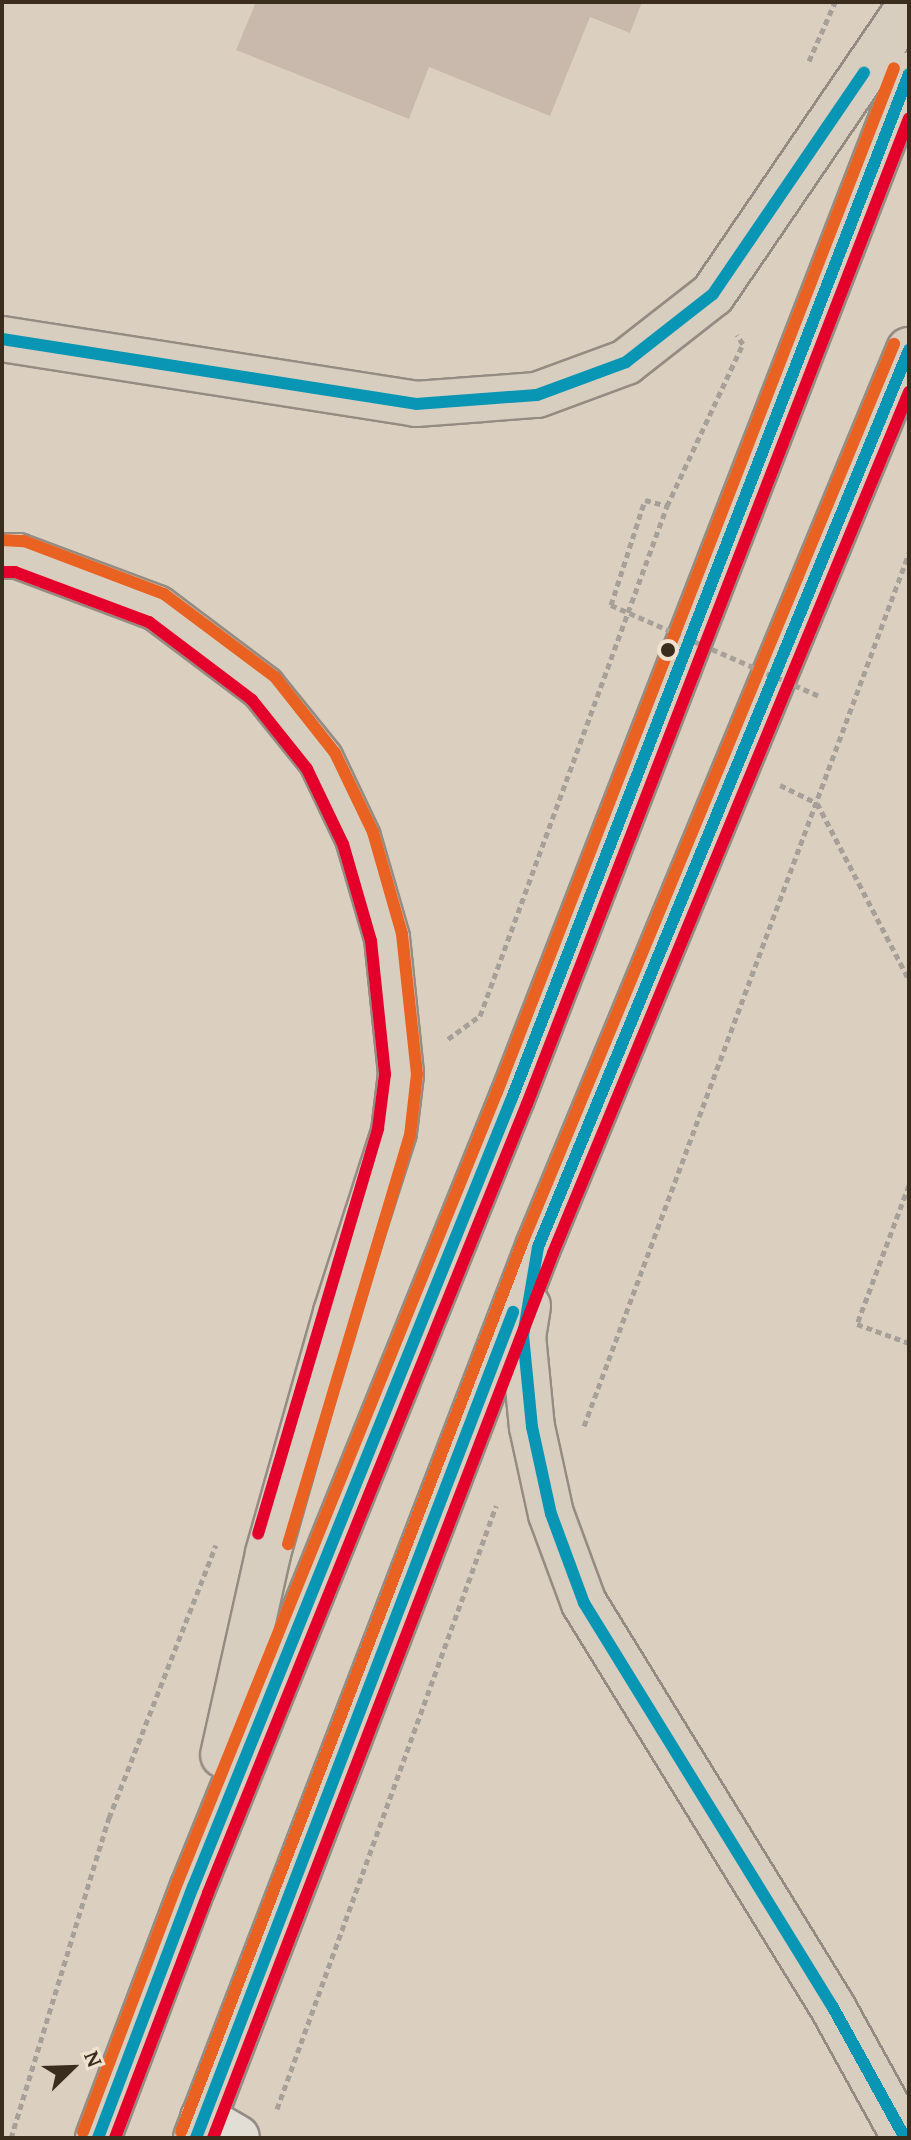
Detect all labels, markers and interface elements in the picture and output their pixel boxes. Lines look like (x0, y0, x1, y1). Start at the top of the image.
unlabelled marker (660, 642, 676, 658)
north arrow (32, 2028, 112, 2108)
text: N (76, 2046, 112, 2072)

